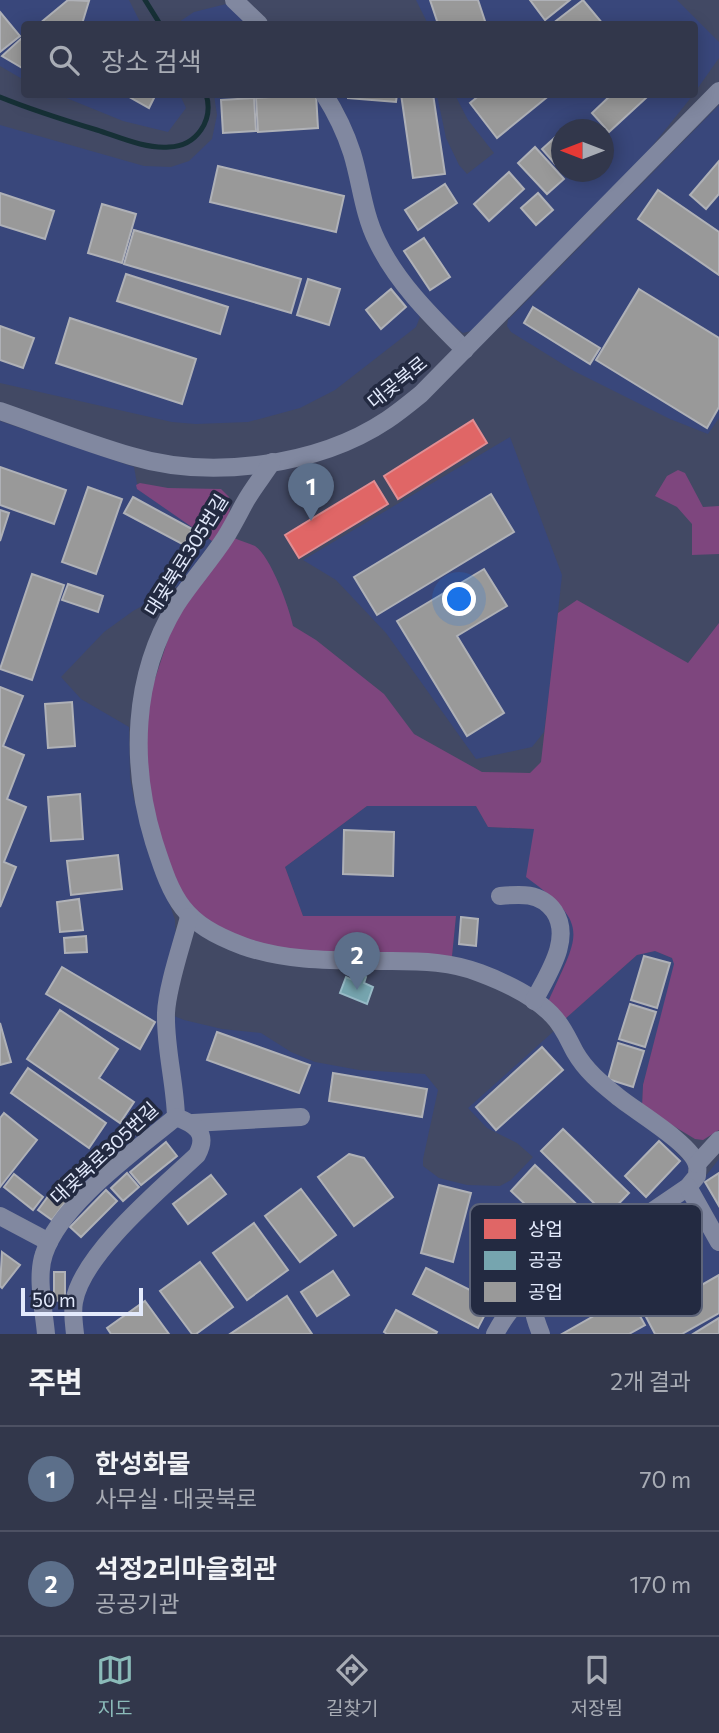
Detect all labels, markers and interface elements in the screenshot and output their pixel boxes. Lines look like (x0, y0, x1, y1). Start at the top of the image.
search box (21, 21, 698, 98)
icon: search (45, 41, 83, 79)
text: 장소 검색 (101, 45, 202, 76)
north arrow (551, 119, 614, 182)
street label: 대곶북로 (362, 351, 431, 413)
pin: 1 (288, 463, 334, 521)
street label: 대곶북로305번길 (139, 490, 232, 620)
your location (442, 582, 476, 616)
pin: 2 (334, 932, 380, 990)
street label: 대곶북로305번길 (45, 1097, 162, 1208)
legend (470, 1204, 702, 1316)
text: 상업 (528, 1217, 563, 1240)
text: 공공 (528, 1248, 563, 1271)
text: 공업 (528, 1280, 563, 1303)
scale bar (21, 1285, 144, 1317)
text: 50 m (32, 1288, 76, 1311)
text: 주변 (28, 1362, 83, 1399)
text: 2개 결과 (610, 1367, 691, 1395)
text: 한성화물 (95, 1447, 191, 1478)
text: 1 (46, 1465, 56, 1493)
text: 70 m (639, 1465, 691, 1493)
text: 사무실 · 대곶북로 (95, 1484, 257, 1512)
text: 석정2리마을회관 (95, 1552, 277, 1583)
text: 2 (44, 1570, 58, 1598)
text: 170 m (630, 1570, 691, 1598)
text: 공공기관 (95, 1589, 180, 1617)
tab: 지도 (96, 1651, 134, 1720)
tab: 길찾기 (326, 1651, 379, 1720)
tab: 저장됨 (571, 1651, 623, 1720)

